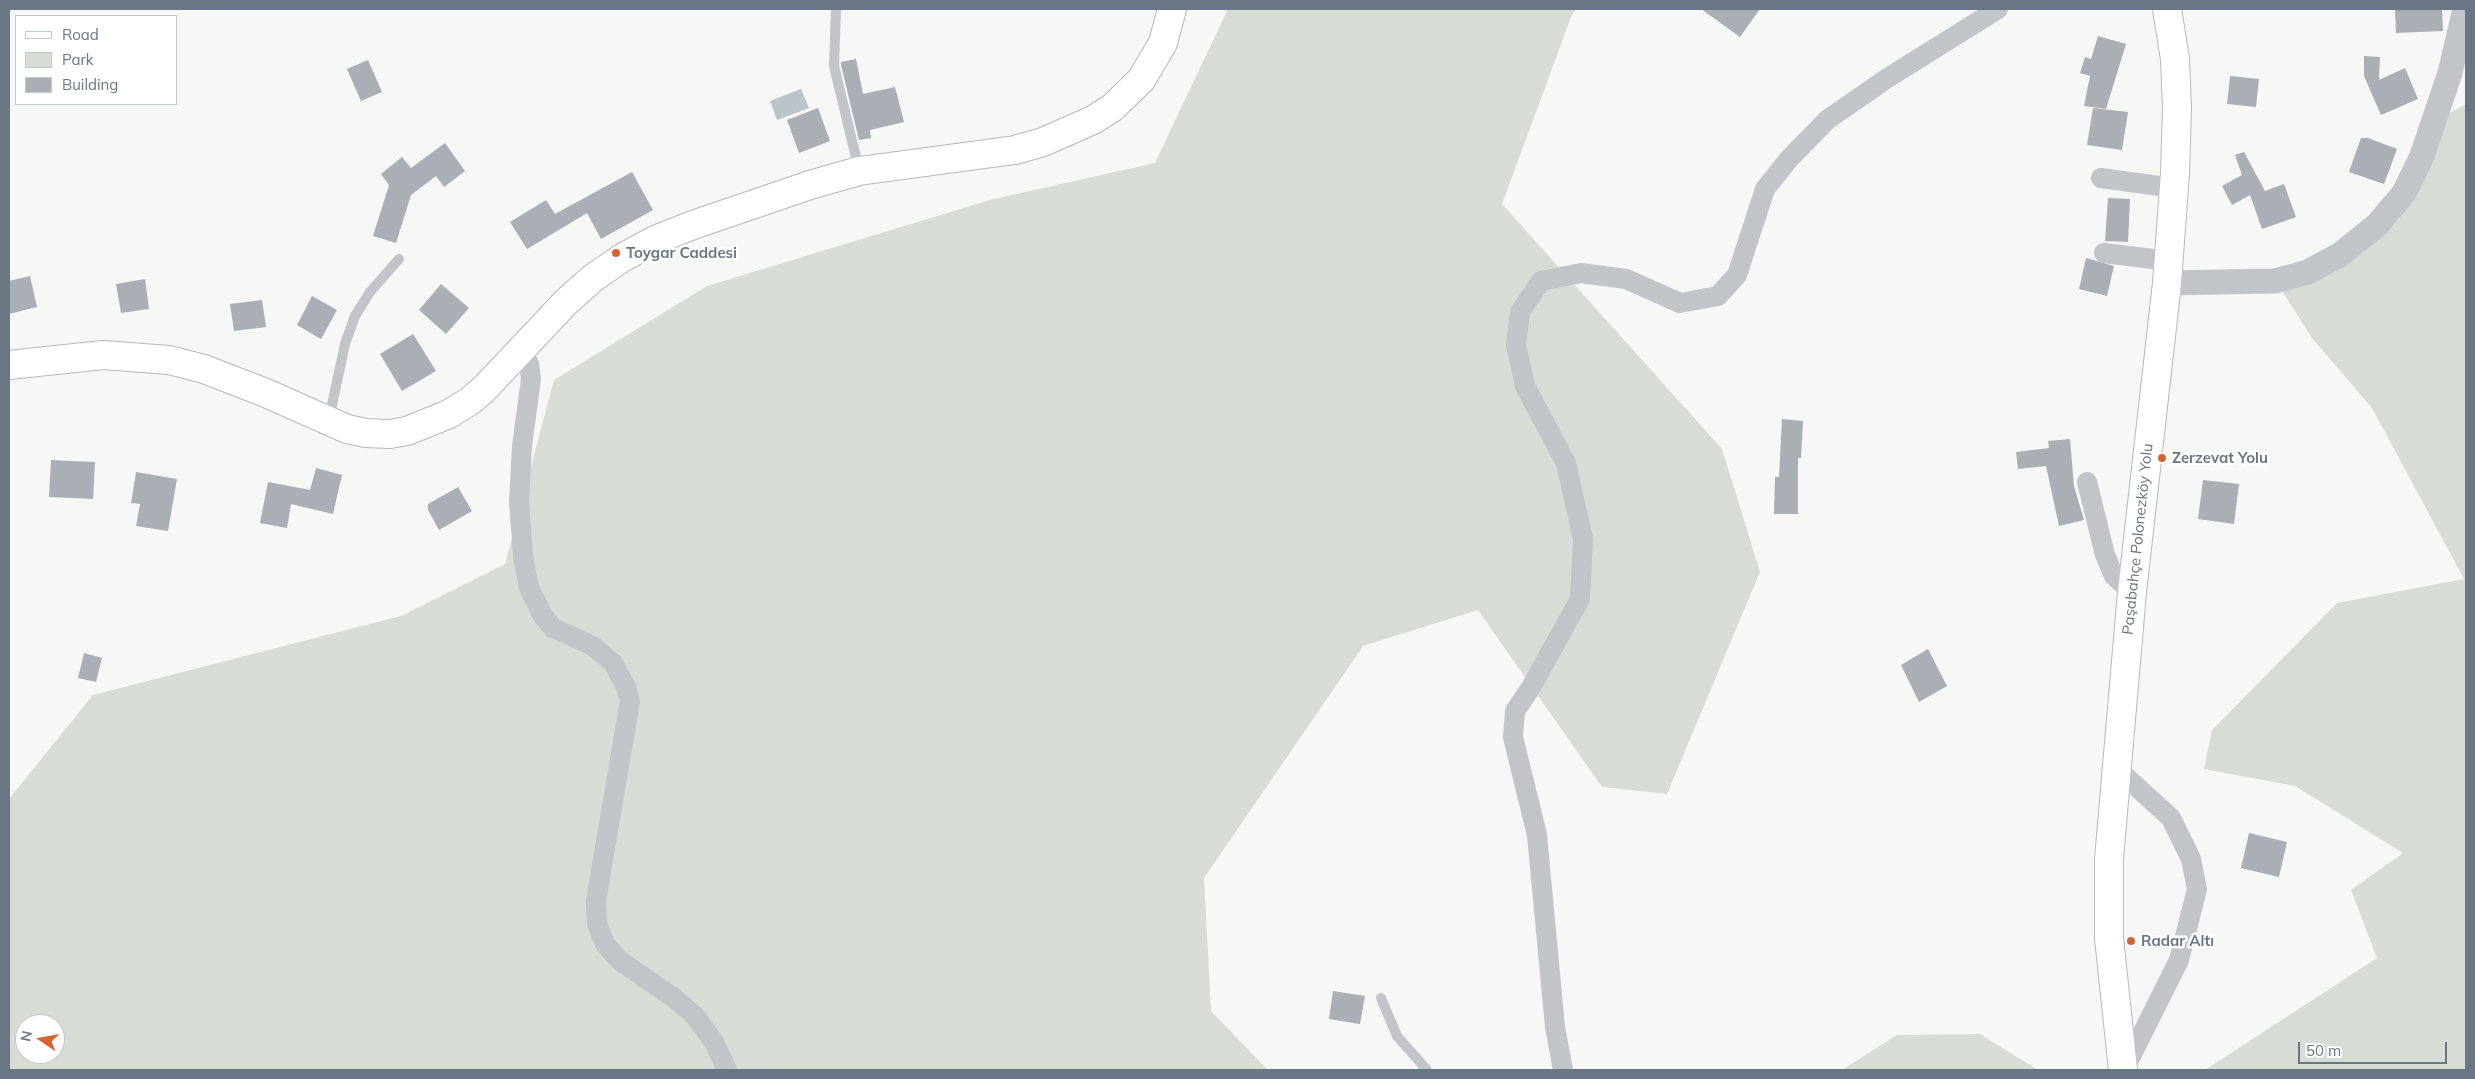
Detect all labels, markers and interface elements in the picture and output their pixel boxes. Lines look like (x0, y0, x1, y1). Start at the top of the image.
legend (15, 15, 178, 105)
text: Road (62, 25, 99, 44)
text: Park (62, 50, 94, 69)
text: Building (62, 75, 118, 94)
place label: Toygar Caddesi (626, 244, 737, 262)
marker: Toygar Caddesi (610, 247, 622, 259)
street label: Paşabahçe Polonezköy Yolu (2119, 442, 2157, 636)
place label: Zerzevat Yolu (2172, 449, 2268, 467)
marker: Zerzevat Yolu (2156, 452, 2168, 464)
place label: Radar Altı (2141, 932, 2214, 950)
marker: Radar Altı (2125, 935, 2137, 947)
north arrow (15, 1014, 65, 1064)
text: N (16, 1029, 36, 1043)
scale bar (2300, 1032, 2449, 1064)
text: 50 m (2306, 1041, 2341, 1060)

